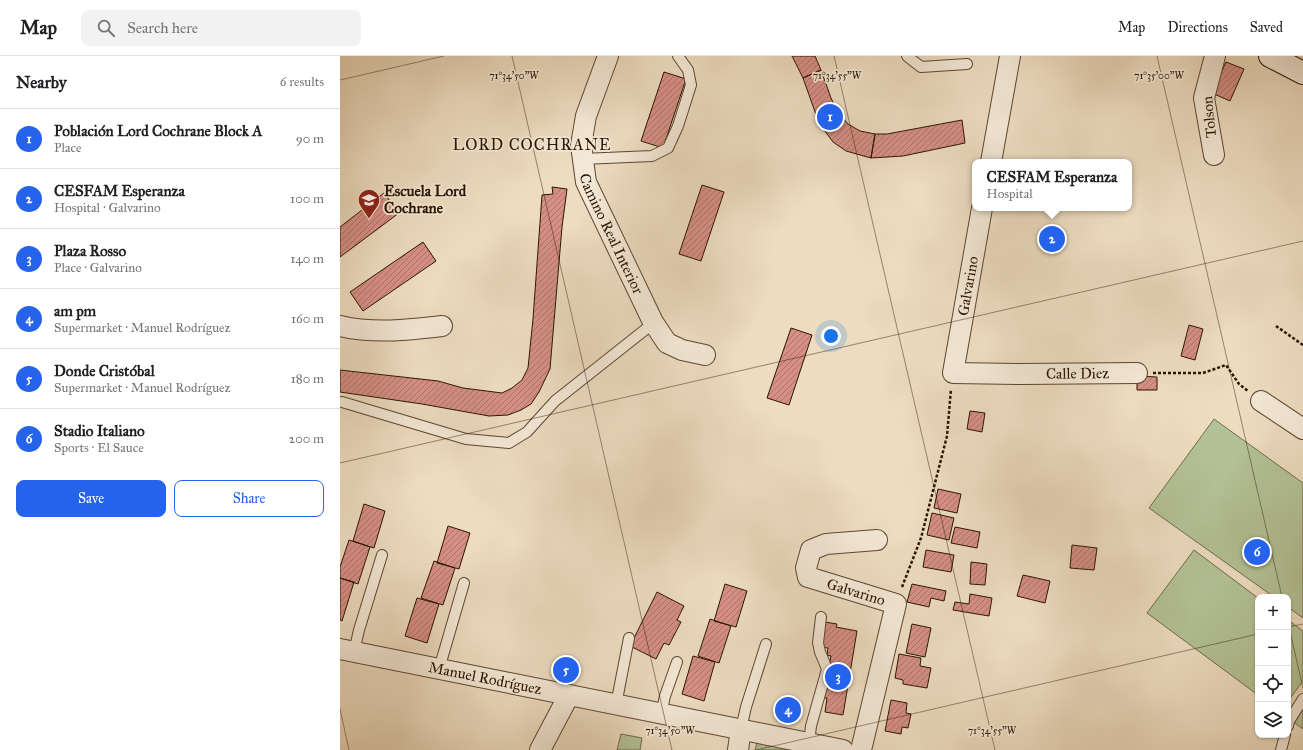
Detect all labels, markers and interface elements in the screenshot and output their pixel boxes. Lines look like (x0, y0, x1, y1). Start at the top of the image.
search box (81, 10, 361, 46)
text: Map (20, 16, 57, 39)
icon: search (95, 17, 117, 39)
text: Search here (127, 19, 198, 37)
text: Map (1118, 19, 1145, 36)
text: Directions (1167, 19, 1228, 36)
text: Saved (1250, 19, 1283, 36)
text: 71°34'50"W (489, 70, 539, 82)
text: 71°34'55"W (813, 70, 862, 82)
text: 71°35'00"W (1134, 70, 1184, 82)
text: Nearby (16, 72, 67, 93)
text: 6 results (280, 74, 324, 90)
street label: Tolson (1198, 95, 1220, 139)
pin: 1 (817, 102, 843, 132)
text: Población Lord Cochrane Block A (54, 122, 262, 140)
text: 1 (26, 131, 32, 147)
text: 90 m (296, 131, 324, 147)
district label: LORD COCHRANE (452, 135, 612, 154)
text: Place (54, 140, 81, 156)
popup (972, 159, 1132, 211)
text: CESFAM Esperanza (987, 168, 1117, 186)
street label: Camino Real Interior (576, 172, 647, 297)
text: CESFAM Esperanza (54, 182, 185, 200)
place label: Escuela Lord Cochrane (384, 182, 467, 217)
text: Hospital (987, 186, 1033, 202)
school or university icon: Escuela Lord Cochrane (356, 187, 382, 220)
text: 2 (26, 191, 32, 207)
text: 100 m (290, 191, 324, 207)
text: Hospital · Galvarino (54, 200, 161, 216)
pin: 2 (1039, 224, 1065, 254)
text: Plaza Rosso (54, 242, 126, 260)
text: 3 (26, 251, 32, 267)
text: 140 m (290, 251, 324, 267)
street label: Galvarino (954, 254, 982, 317)
text: Place · Galvarino (54, 260, 142, 276)
text: am pm (54, 302, 96, 320)
text: 4 (25, 311, 33, 327)
text: 160 m (291, 311, 324, 327)
text: Supermarket · Manuel Rodríguez (54, 320, 231, 336)
your location (821, 326, 841, 346)
text: Donde Cristóbal (54, 362, 155, 380)
street label: Calle Diez (1046, 364, 1109, 383)
text: 5 (26, 371, 32, 387)
text: 180 m (291, 371, 324, 387)
text: Supermarket · Manuel Rodríguez (54, 380, 231, 396)
text: Stadio Italiano (54, 422, 145, 440)
text: 6 (26, 431, 32, 447)
text: 200 m (289, 431, 324, 447)
text: Sports · El Sauce (54, 440, 144, 456)
button: Save (16, 480, 166, 517)
button: Share (174, 480, 324, 517)
pin: 6 (1244, 537, 1270, 567)
street label: Galvarino (825, 575, 888, 610)
map controls (1255, 594, 1291, 738)
button: + (1255, 594, 1291, 630)
button: − (1255, 630, 1291, 666)
pin: 5 (553, 655, 579, 685)
street label: Manuel Rodríguez (427, 658, 543, 698)
pin: 3 (825, 662, 851, 692)
button: locate (1255, 666, 1291, 702)
pin: 4 (775, 695, 801, 725)
button: layers (1255, 702, 1291, 738)
text: 71°34'50"W (645, 725, 695, 737)
text: 71°34'55"W (968, 725, 1017, 737)

